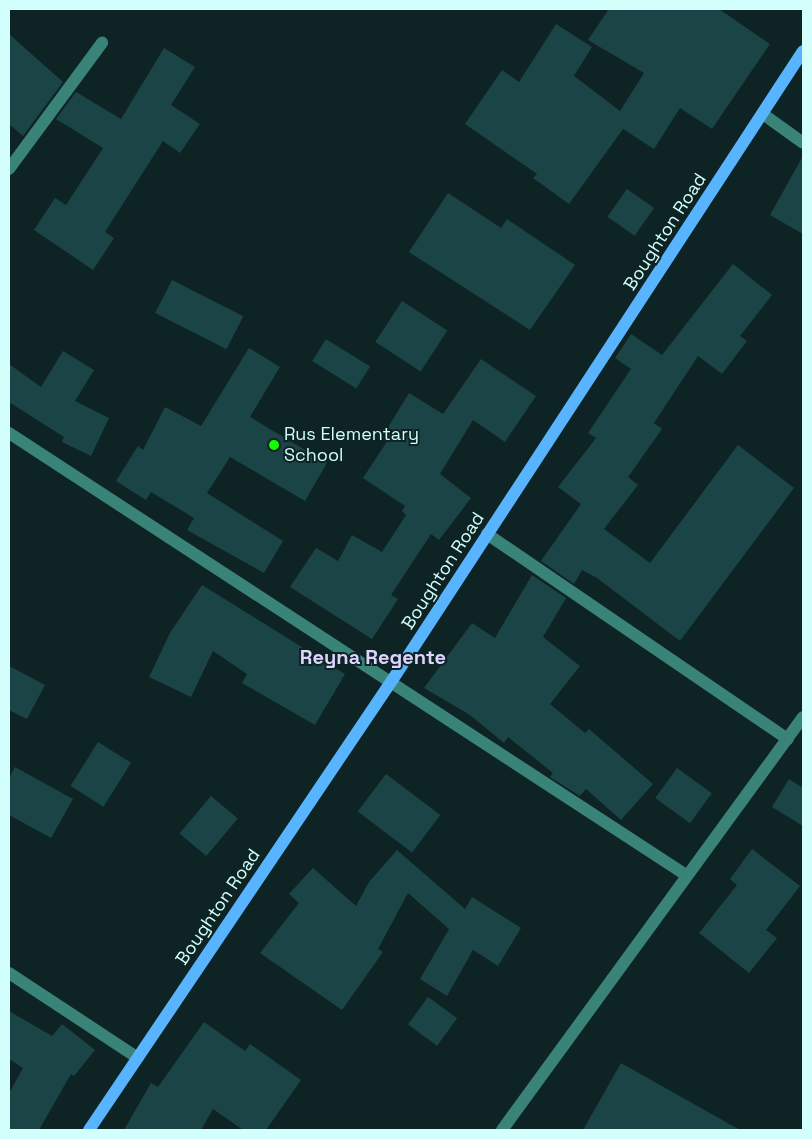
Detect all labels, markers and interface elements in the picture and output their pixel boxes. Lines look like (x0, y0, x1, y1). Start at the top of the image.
street label: Boughton Road (619, 169, 711, 295)
place label: Rus Elementary School (284, 424, 419, 466)
marker: Rus Elementary School (268, 439, 280, 451)
street label: Boughton Road (397, 508, 489, 634)
district label: Reyna Regente (300, 645, 446, 669)
street label: Boughton Road (171, 845, 265, 969)

